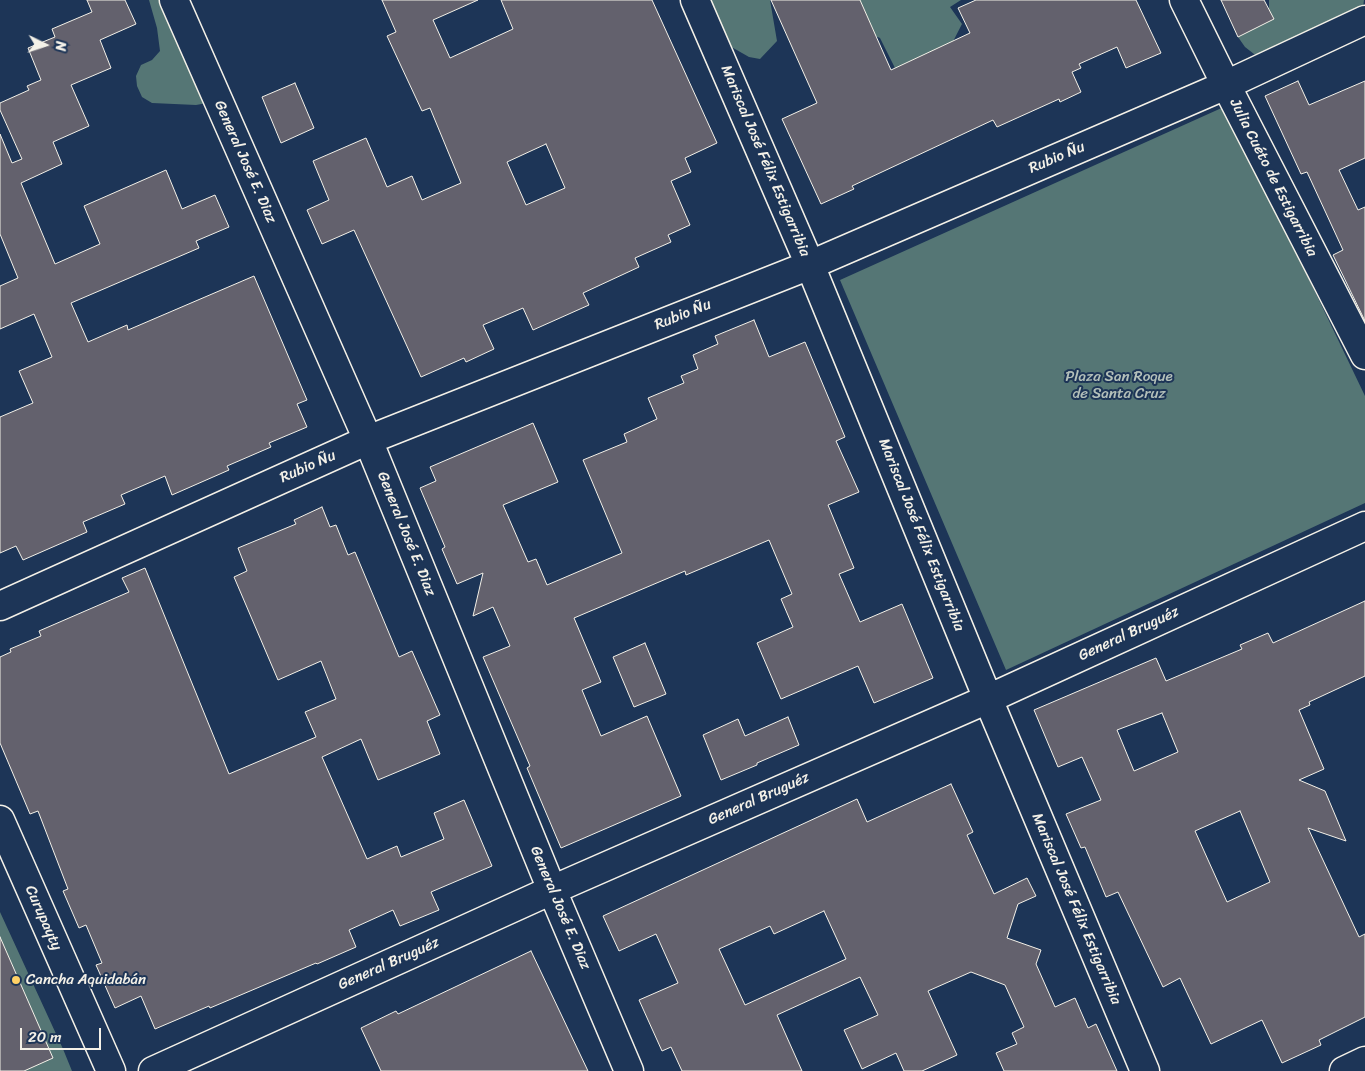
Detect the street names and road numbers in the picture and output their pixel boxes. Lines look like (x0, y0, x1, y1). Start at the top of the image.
street label: Mariscal José Félix Estigarribia (716, 63, 814, 259)
street label: Julia Cuéto de Estigarribia (1225, 96, 1321, 260)
street label: General José E. Diaz (210, 98, 280, 226)
street label: Rubio Ñu (1026, 138, 1088, 178)
street label: Rubio Ñu (652, 296, 714, 334)
street label: Mariscal José Félix Estigarribia (874, 436, 968, 634)
street label: Rubio Ñu (277, 447, 339, 487)
street label: General José E. Diaz (373, 469, 439, 599)
street label: General Bruguéz (1076, 603, 1182, 665)
street label: General Bruguéz (706, 769, 812, 829)
street label: Mariscal José Félix Estigarribia (1027, 811, 1125, 1007)
street label: General José E. Diaz (526, 844, 594, 972)
street label: Curupayty (21, 883, 65, 953)
street label: General Bruguéz (336, 934, 442, 994)

